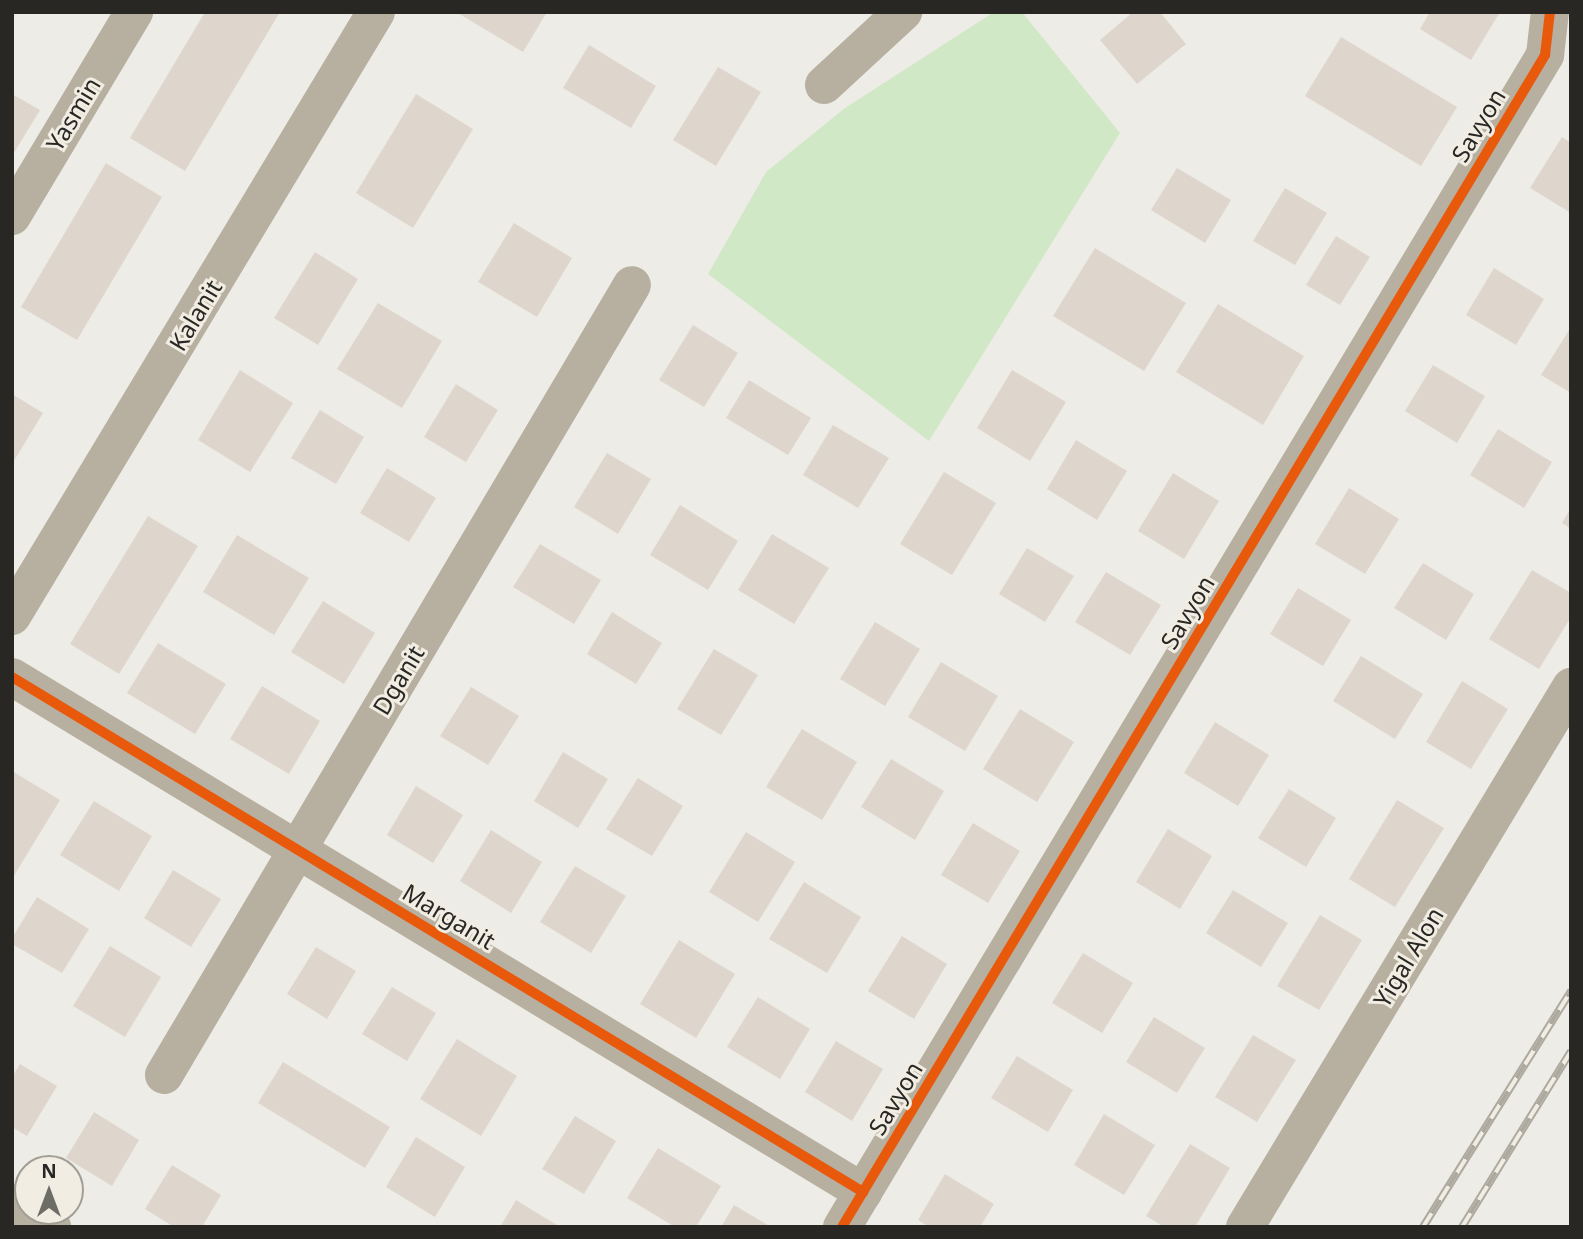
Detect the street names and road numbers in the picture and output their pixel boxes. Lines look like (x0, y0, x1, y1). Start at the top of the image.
street label: Yasmin (40, 72, 106, 156)
street label: Savyon (1445, 83, 1511, 167)
street label: Kalanit (163, 274, 227, 356)
street label: Savyon (1154, 570, 1220, 654)
street label: Dganit (366, 640, 430, 720)
street label: Marganit (398, 877, 500, 955)
street label: Yigal Alon (1367, 902, 1449, 1012)
street label: Savyon (862, 1056, 928, 1140)

